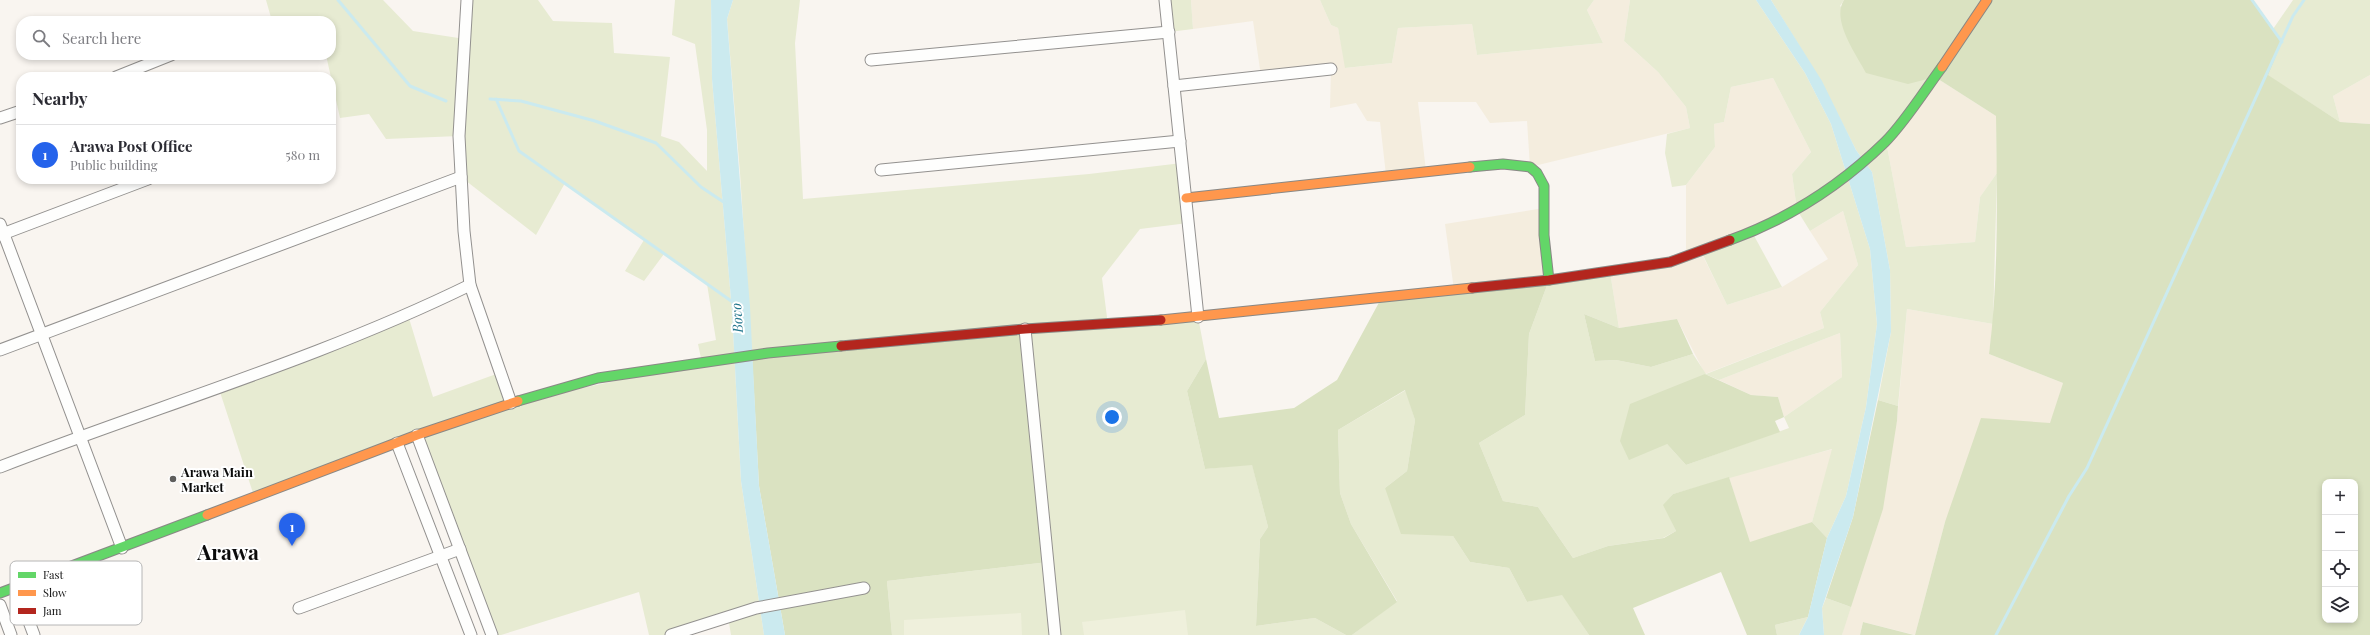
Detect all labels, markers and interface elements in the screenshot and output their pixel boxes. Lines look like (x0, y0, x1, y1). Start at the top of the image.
search box (16, 16, 336, 60)
icon: search (30, 27, 52, 49)
text: Search here (62, 28, 141, 48)
text: Nearby (32, 87, 87, 109)
text: Arawa Post Office (70, 136, 193, 156)
text: 1 (43, 146, 47, 163)
text: 580 m (285, 146, 320, 163)
text: Public building (70, 156, 158, 173)
water label: Bovo (726, 302, 747, 335)
your location (1102, 407, 1122, 427)
place label: Arawa Main Market (180, 463, 253, 495)
marker: Arawa Main Market (168, 474, 178, 484)
map controls (2322, 479, 2358, 623)
button: + (2322, 479, 2358, 515)
pin: 1 (279, 513, 305, 546)
button: − (2322, 515, 2358, 551)
district label: Arawa (196, 537, 259, 565)
button: locate (2322, 551, 2358, 587)
legend (10, 561, 142, 625)
text: Fast (43, 567, 63, 582)
text: Slow (43, 585, 67, 600)
button: layers (2322, 587, 2358, 623)
text: Jam (42, 603, 62, 618)

